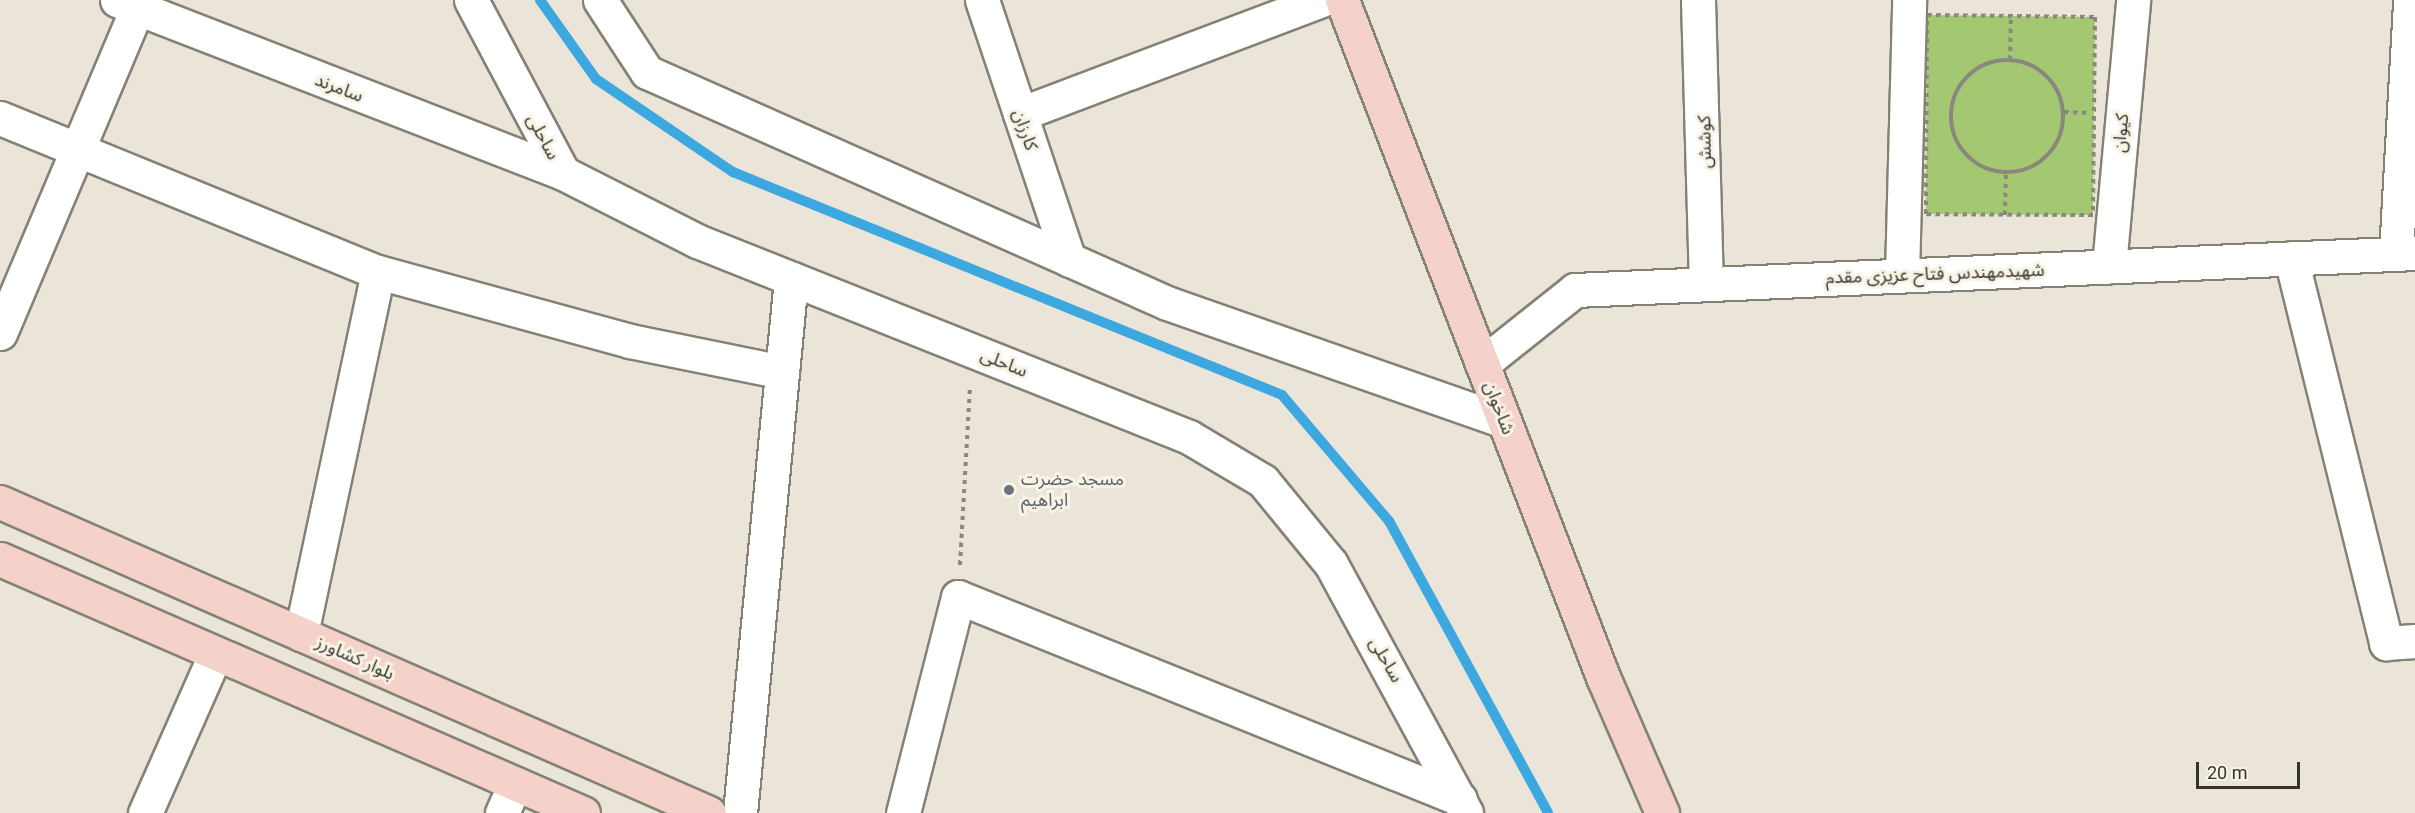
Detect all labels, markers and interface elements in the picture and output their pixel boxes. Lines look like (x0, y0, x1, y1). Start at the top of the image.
street label: سامرند (312, 69, 366, 107)
street label: کارزان (1008, 107, 1042, 153)
street label: ساحلی (522, 110, 564, 164)
street label: کیوان (2109, 113, 2133, 153)
street label: کوشش (1694, 115, 1716, 169)
street label: شهیدمهندس فتاح عزیزی مقدم (1825, 259, 2045, 289)
street label: ساحلی (977, 344, 1031, 382)
street label: شاخوان (1479, 378, 1519, 438)
place label: مسجد حضرت ابراهیم (1021, 469, 1124, 512)
marker: مسجد حضرت ابراهیم (1002, 483, 1016, 497)
street label: بلوار کشاورز (313, 631, 397, 685)
street label: ساحلی (1364, 634, 1408, 686)
scale bar (2199, 750, 2302, 788)
text: 20 m (2207, 762, 2247, 783)

